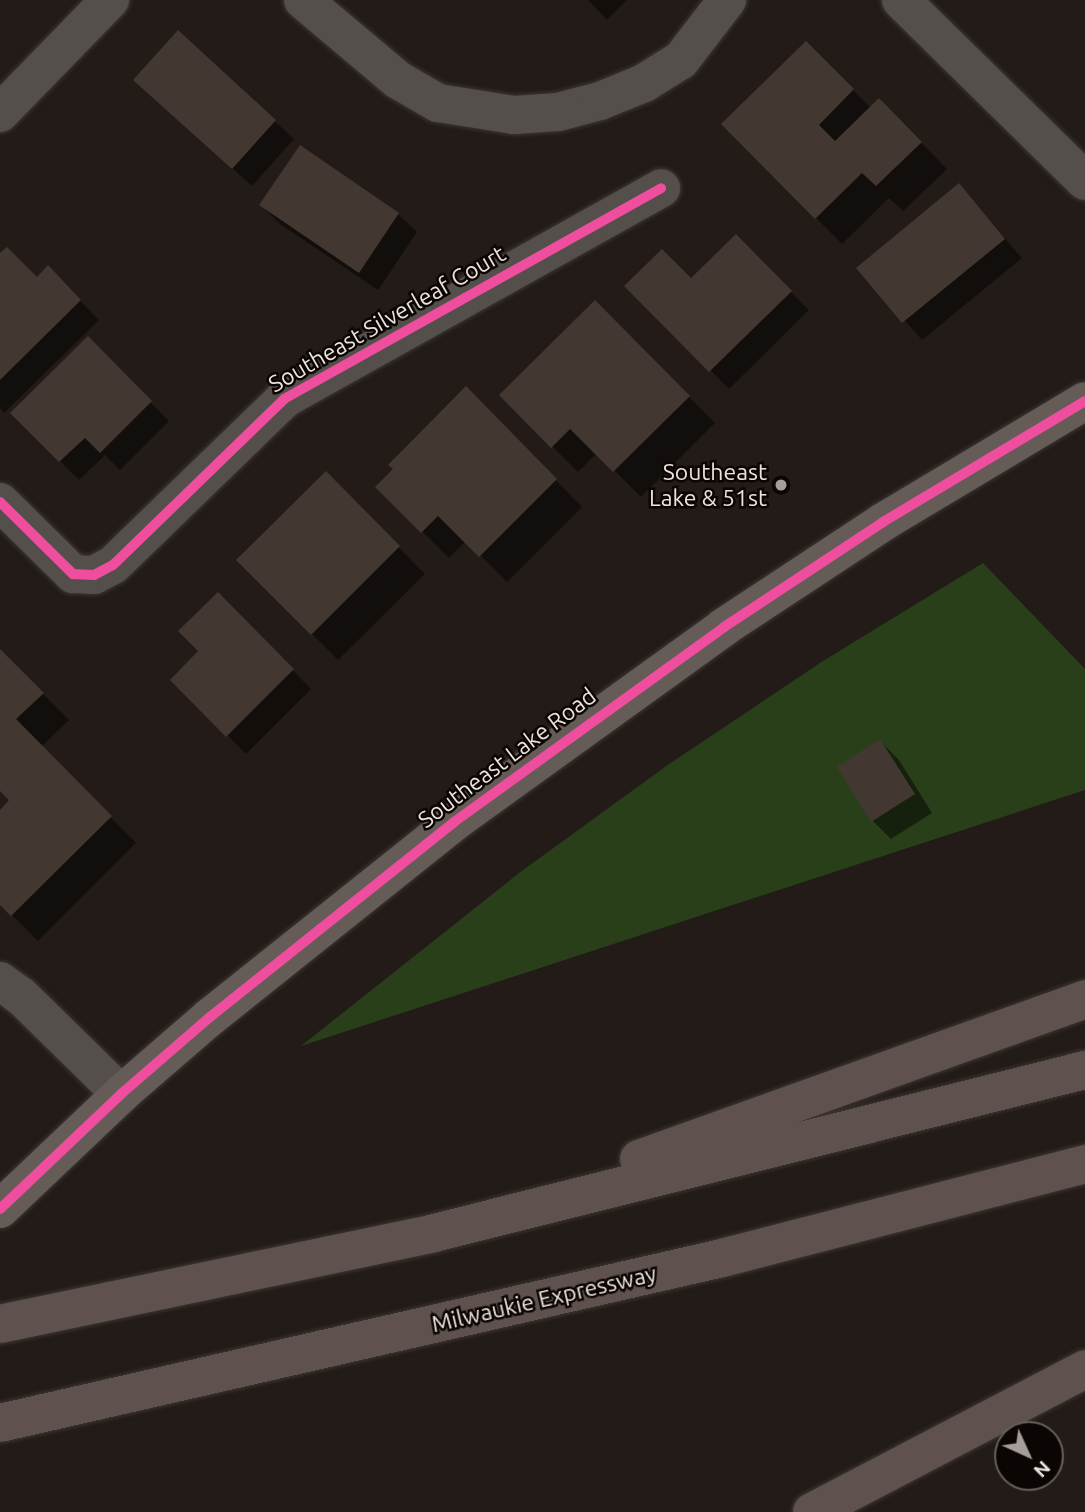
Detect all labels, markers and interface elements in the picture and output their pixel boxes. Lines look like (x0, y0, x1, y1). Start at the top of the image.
street label: Southeast Silverleaf Court (264, 240, 510, 398)
place label: Southeast Lake & 51st (649, 458, 767, 512)
marker: Southeast Lake & 51st (773, 477, 789, 493)
street label: Southeast Lake Road (413, 682, 601, 834)
street label: Milwaukie Expressway (429, 1260, 659, 1338)
north arrow (994, 1421, 1064, 1491)
text: N (1030, 1457, 1055, 1482)

